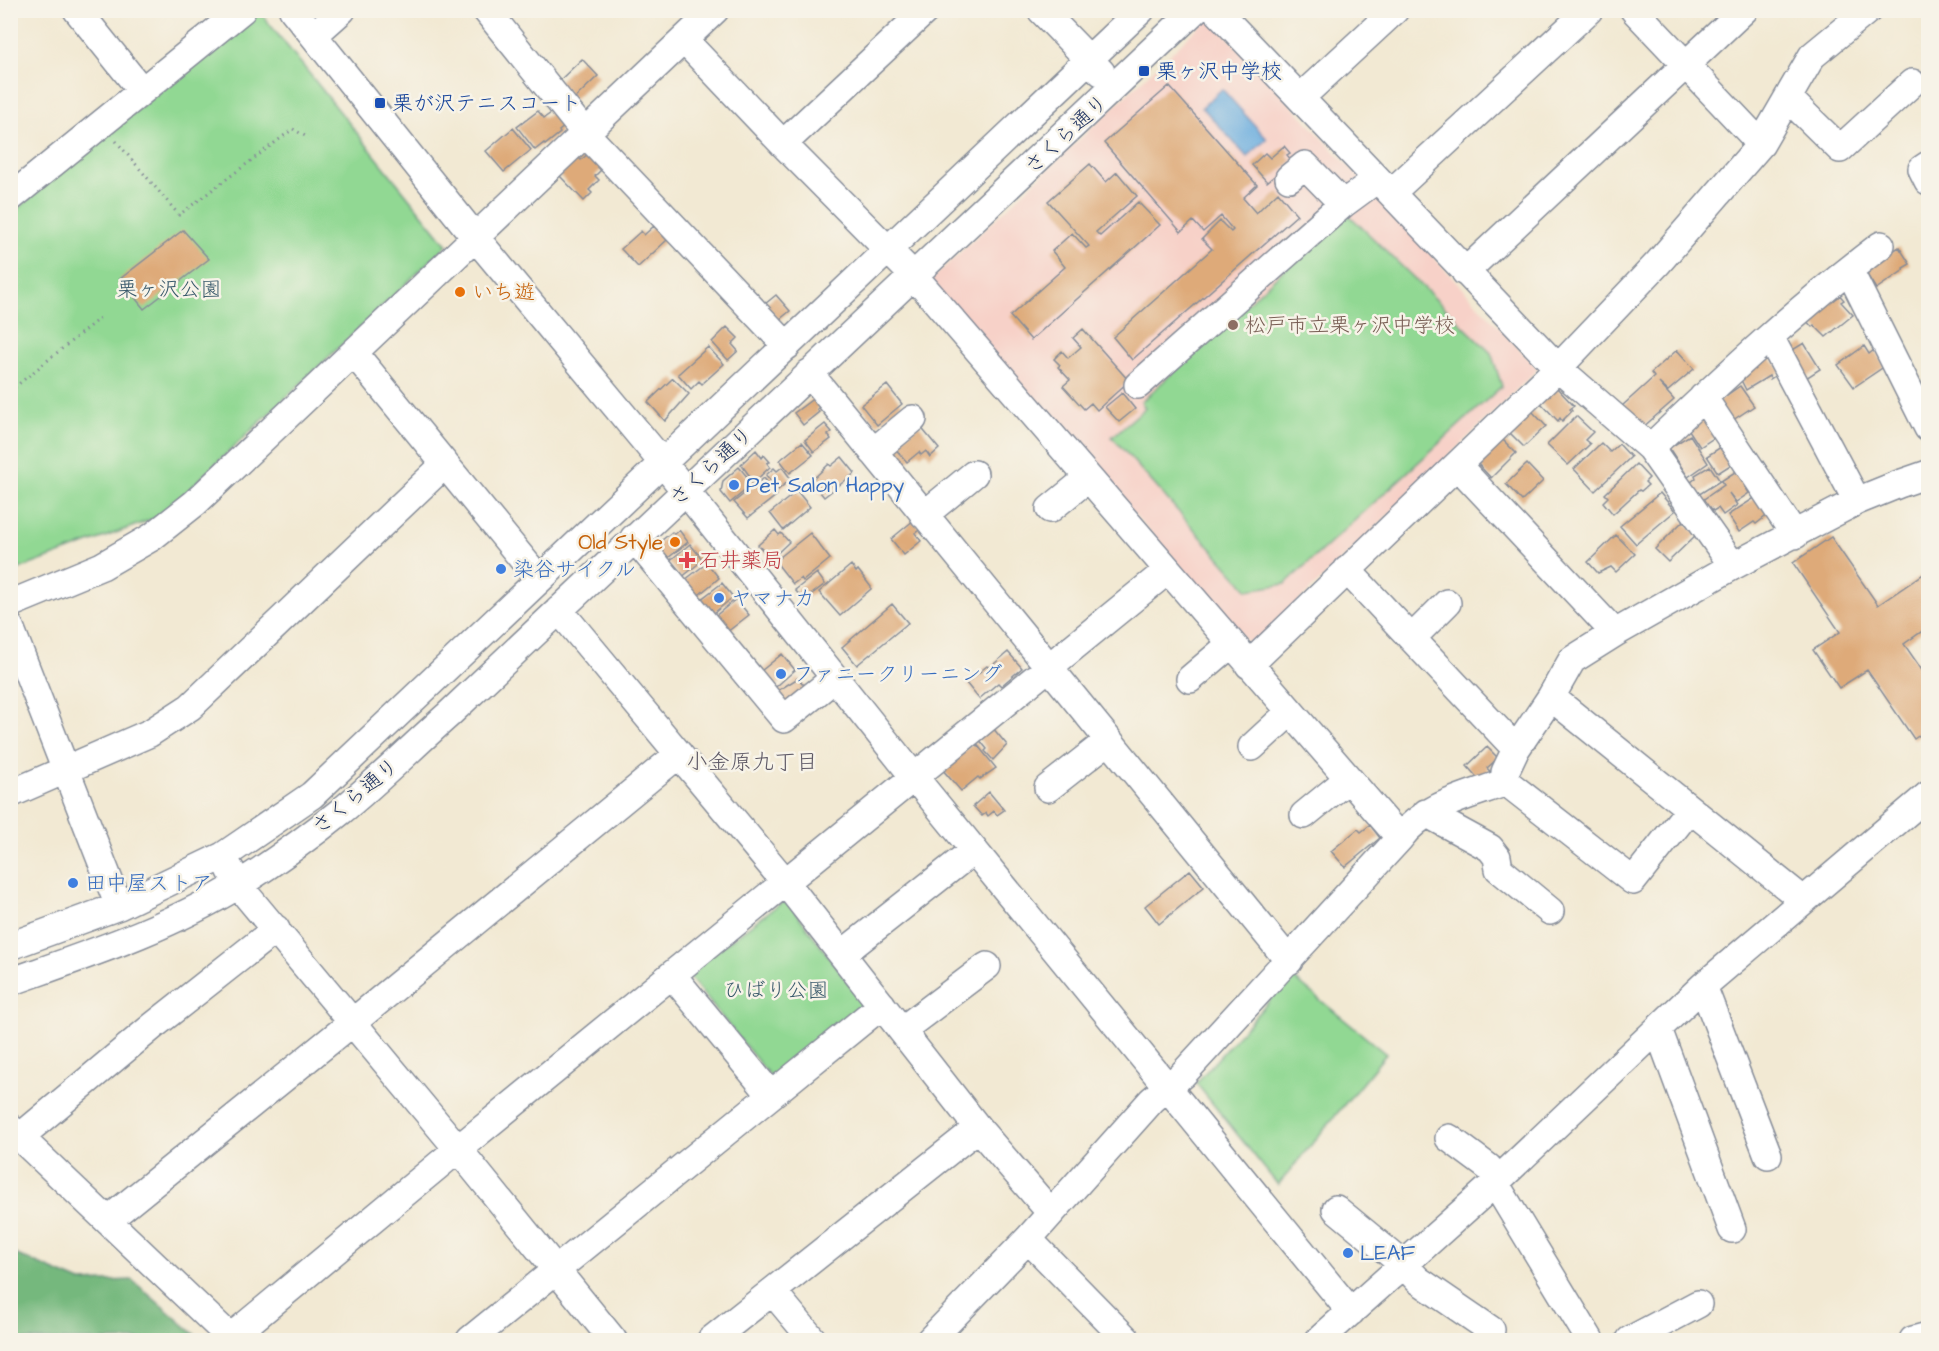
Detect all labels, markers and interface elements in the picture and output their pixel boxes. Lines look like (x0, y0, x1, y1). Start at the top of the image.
place label: 栗ヶ沢中学校 (1156, 57, 1282, 86)
marker: 栗ヶ沢中学校 (1137, 64, 1151, 78)
street label: さくら通り (1018, 88, 1115, 181)
place label: 栗が沢テニスコート (392, 89, 581, 118)
marker: 栗が沢テニスコート (373, 96, 387, 110)
park label: 栗ヶ沢公園 (117, 275, 222, 304)
place label: いち遊 (472, 278, 535, 307)
marker: いち遊 (453, 285, 467, 299)
place label: 松戸市立栗ヶ沢中学校 (1245, 311, 1455, 340)
marker: 松戸市立栗ヶ沢中学校 (1226, 318, 1240, 332)
street label: さくら通り (663, 420, 760, 513)
place label: Pet Salon Happy (746, 471, 905, 502)
marker: Pet Salon Happy (727, 478, 741, 492)
place label: Old Style (578, 528, 663, 559)
marker: Old Style (668, 535, 682, 549)
place label: 石井薬局 (699, 546, 783, 575)
marker: 石井薬局 (680, 553, 694, 567)
place label: 染谷サイクル (513, 555, 636, 584)
marker: 染谷サイクル (494, 562, 508, 576)
place label: ヤマナカ (731, 584, 815, 613)
marker: ヤマナカ (712, 591, 726, 605)
place label: ファニークリーニング (793, 660, 1003, 689)
marker: ファニークリーニング (774, 667, 788, 681)
district label: 小金原九丁目 (686, 747, 818, 778)
street label: さくら通り (306, 752, 405, 841)
place label: 田中屋ストア (85, 869, 213, 898)
marker: 田中屋ストア (66, 876, 80, 890)
park label: ひばり公園 (724, 976, 829, 1005)
place label: LEAF (1360, 1239, 1415, 1268)
marker: LEAF (1341, 1246, 1355, 1260)

